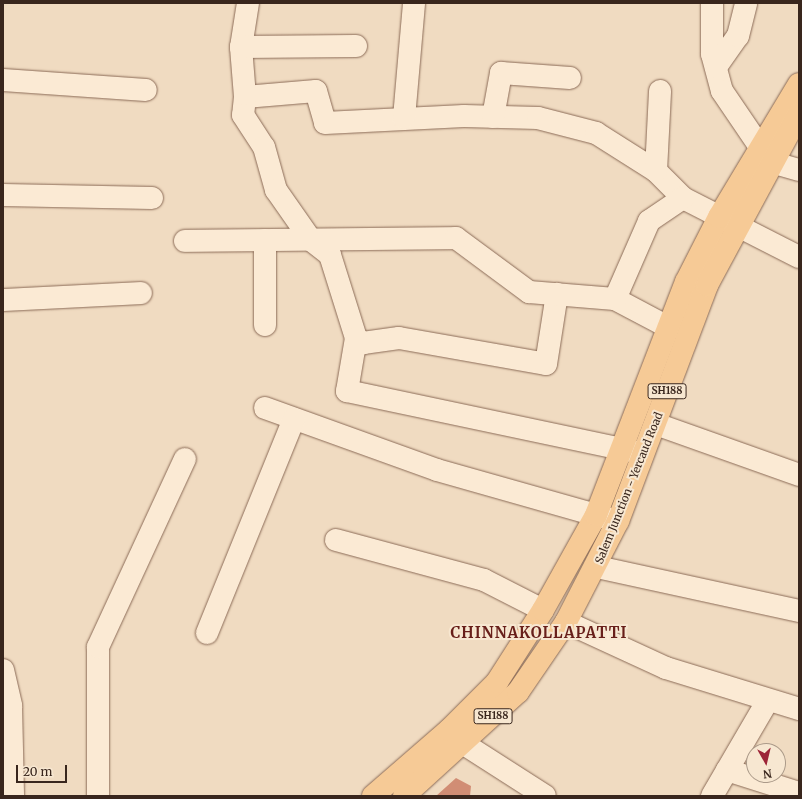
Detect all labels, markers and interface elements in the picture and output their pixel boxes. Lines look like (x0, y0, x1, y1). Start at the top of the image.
road number: SH188 (647, 383, 687, 399)
street label: Salem Junction - Yercaud Road (592, 410, 666, 566)
district label: CHINNAKOLLAPATTI (451, 624, 627, 642)
road number: SH188 (473, 708, 513, 724)
north arrow (746, 743, 786, 783)
scale bar (18, 757, 69, 783)
text: 20 m (23, 764, 52, 779)
text: N (762, 766, 773, 781)

